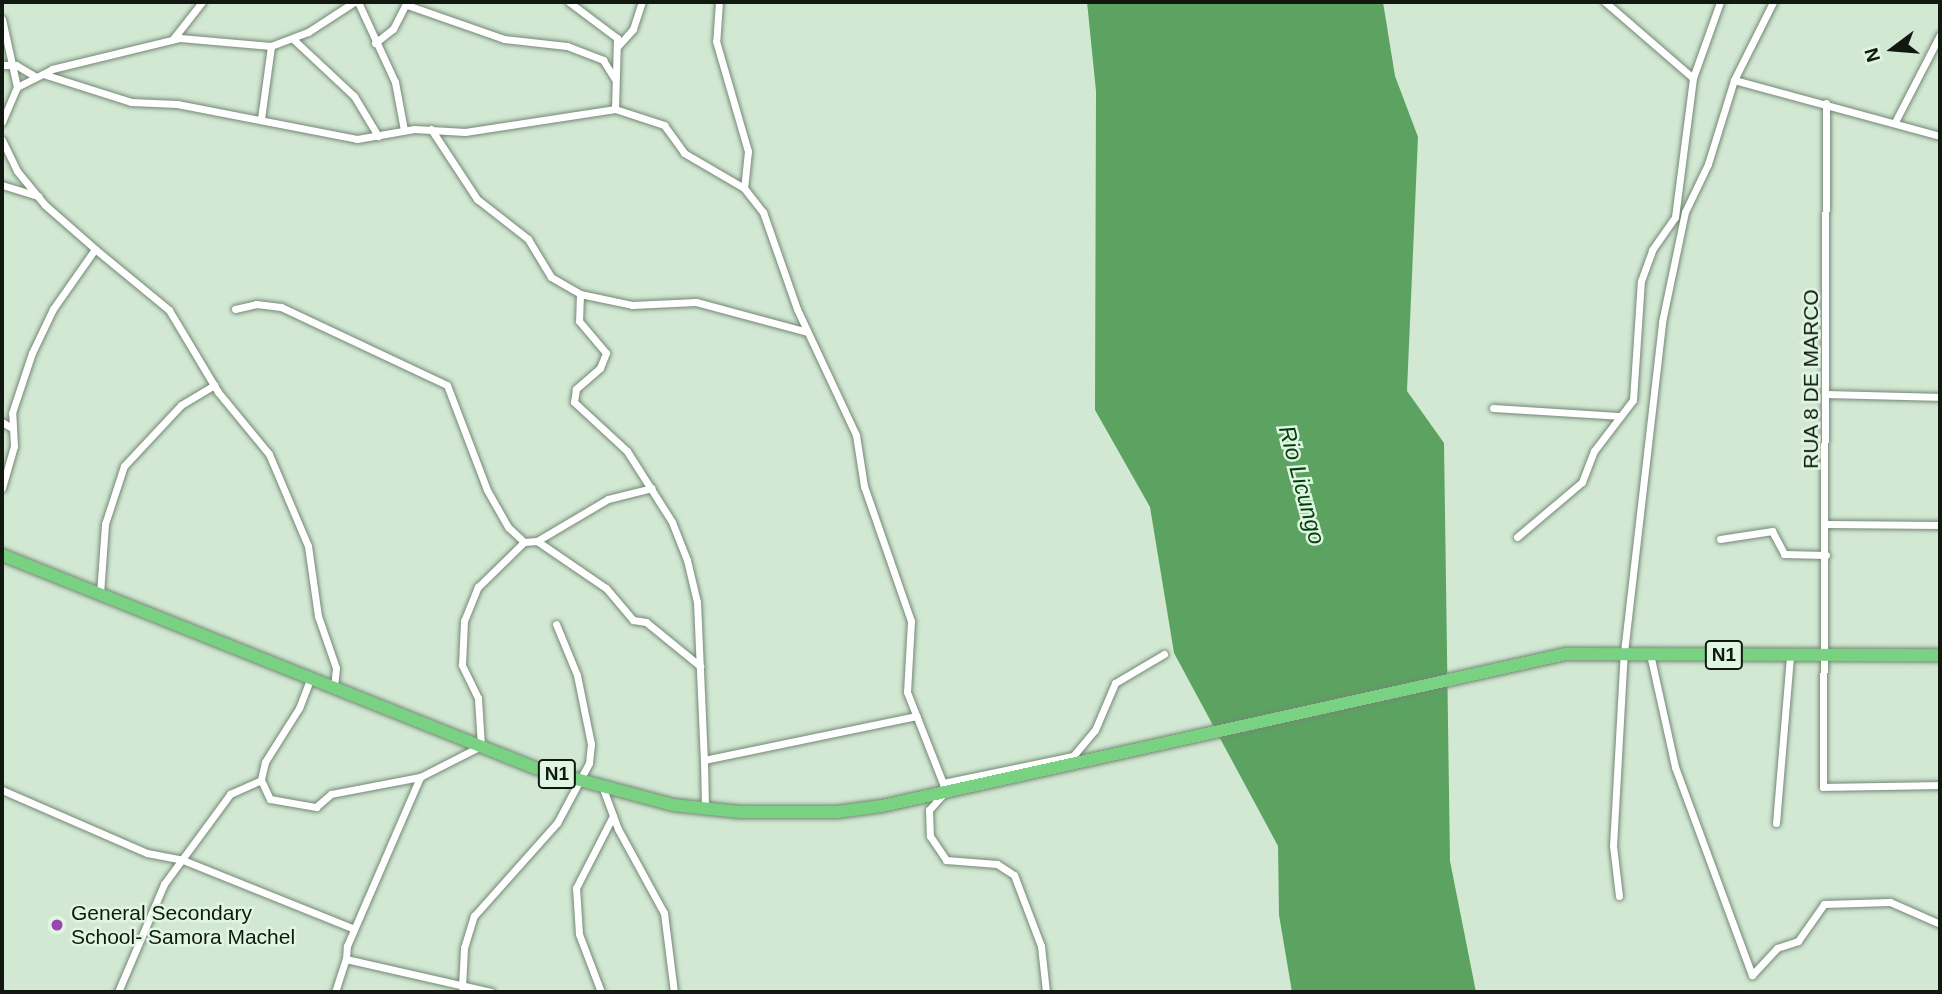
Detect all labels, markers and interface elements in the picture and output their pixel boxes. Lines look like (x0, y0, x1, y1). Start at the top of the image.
north arrow (1858, 14, 1928, 84)
text: N (1860, 45, 1884, 64)
street label: RUA 8 DE MARCO (1798, 289, 1824, 469)
water label: Rio Licungo (1273, 423, 1331, 547)
road number: N1 (1705, 640, 1743, 670)
road number: N1 (538, 758, 576, 790)
place label: General Secondary School- Samora Machel (71, 900, 295, 950)
marker: General Secondary School- Samora Machel (49, 917, 65, 933)

